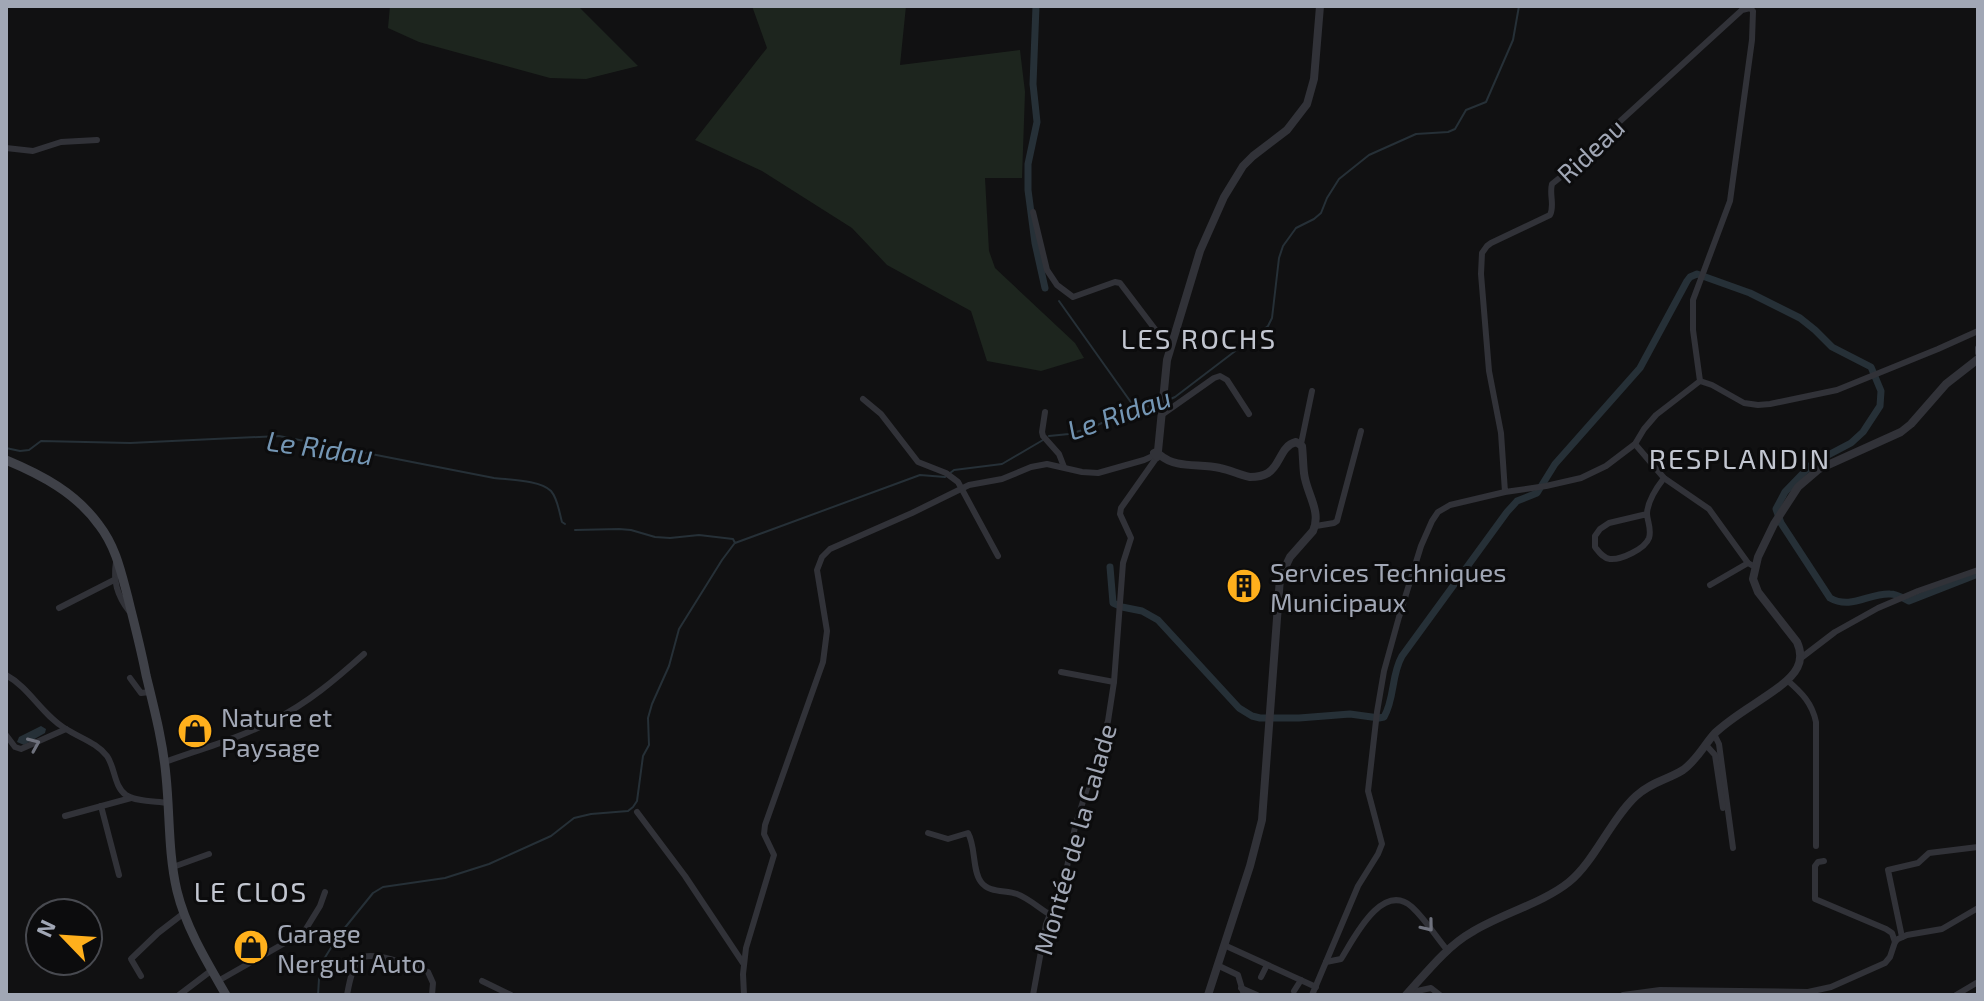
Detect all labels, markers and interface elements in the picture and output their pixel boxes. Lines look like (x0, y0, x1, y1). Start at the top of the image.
street label: Rideau (1550, 111, 1630, 189)
district label: LES ROCHS (1121, 321, 1277, 355)
water label: Le Ridau (1063, 379, 1175, 447)
water label: Le Ridau (264, 423, 376, 471)
district label: RESPLANDIN (1649, 441, 1831, 475)
place label: Services Techniques Municipaux (1270, 556, 1506, 617)
building icon: Services Techniques Municipaux (1225, 567, 1263, 605)
place label: Nature et Paysage (221, 701, 332, 762)
shop icon: Nature et Paysage (176, 712, 214, 750)
street label: Montée de la Calade (1026, 720, 1122, 958)
one-way arrow (25, 737, 40, 753)
district label: LE CLOS (194, 874, 308, 908)
north arrow (24, 897, 104, 977)
text: N (30, 915, 60, 941)
place label: Garage Nerguti Auto (277, 917, 426, 978)
one-way arrow (1418, 917, 1433, 931)
shop icon: Garage Nerguti Auto (232, 928, 270, 966)

